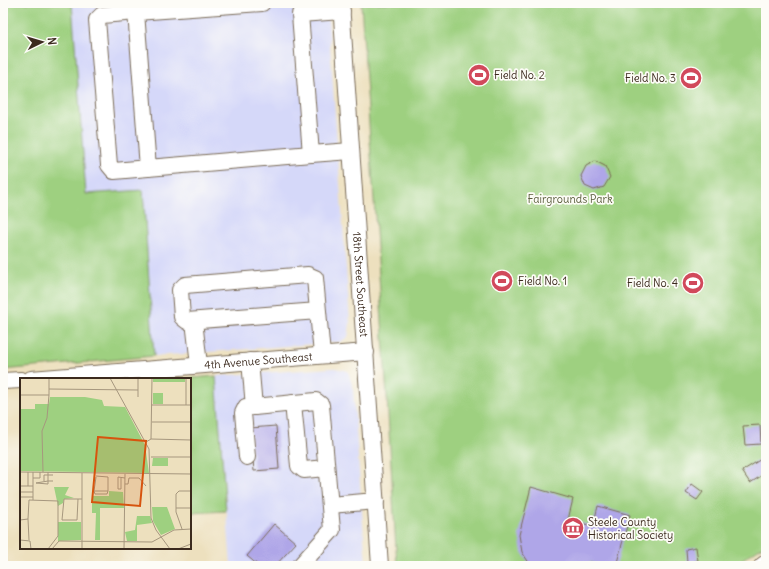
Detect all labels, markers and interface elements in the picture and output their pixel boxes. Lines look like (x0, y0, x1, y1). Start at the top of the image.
north arrow (22, 22, 62, 62)
text: N (45, 37, 59, 46)
sports icon: Field No. 2 (466, 62, 492, 88)
sports icon: Field No. 3 (678, 65, 704, 91)
place label: Field No. 2 (494, 68, 545, 82)
place label: Field No. 3 (625, 71, 676, 85)
park label: Fairgrounds Park (527, 192, 613, 206)
street label: 18th Street Southeast (350, 231, 371, 338)
sports icon: Field No. 1 (489, 268, 515, 294)
sports icon: Field No. 4 (680, 270, 706, 296)
place label: Field No. 1 (518, 274, 567, 288)
place label: Field No. 4 (627, 276, 678, 290)
street label: 4th Avenue Southeast (204, 349, 313, 372)
inset map (20, 378, 191, 549)
museum icon: Steele County Historical Society (560, 515, 586, 541)
place label: Steele County Historical Society (588, 515, 673, 542)

